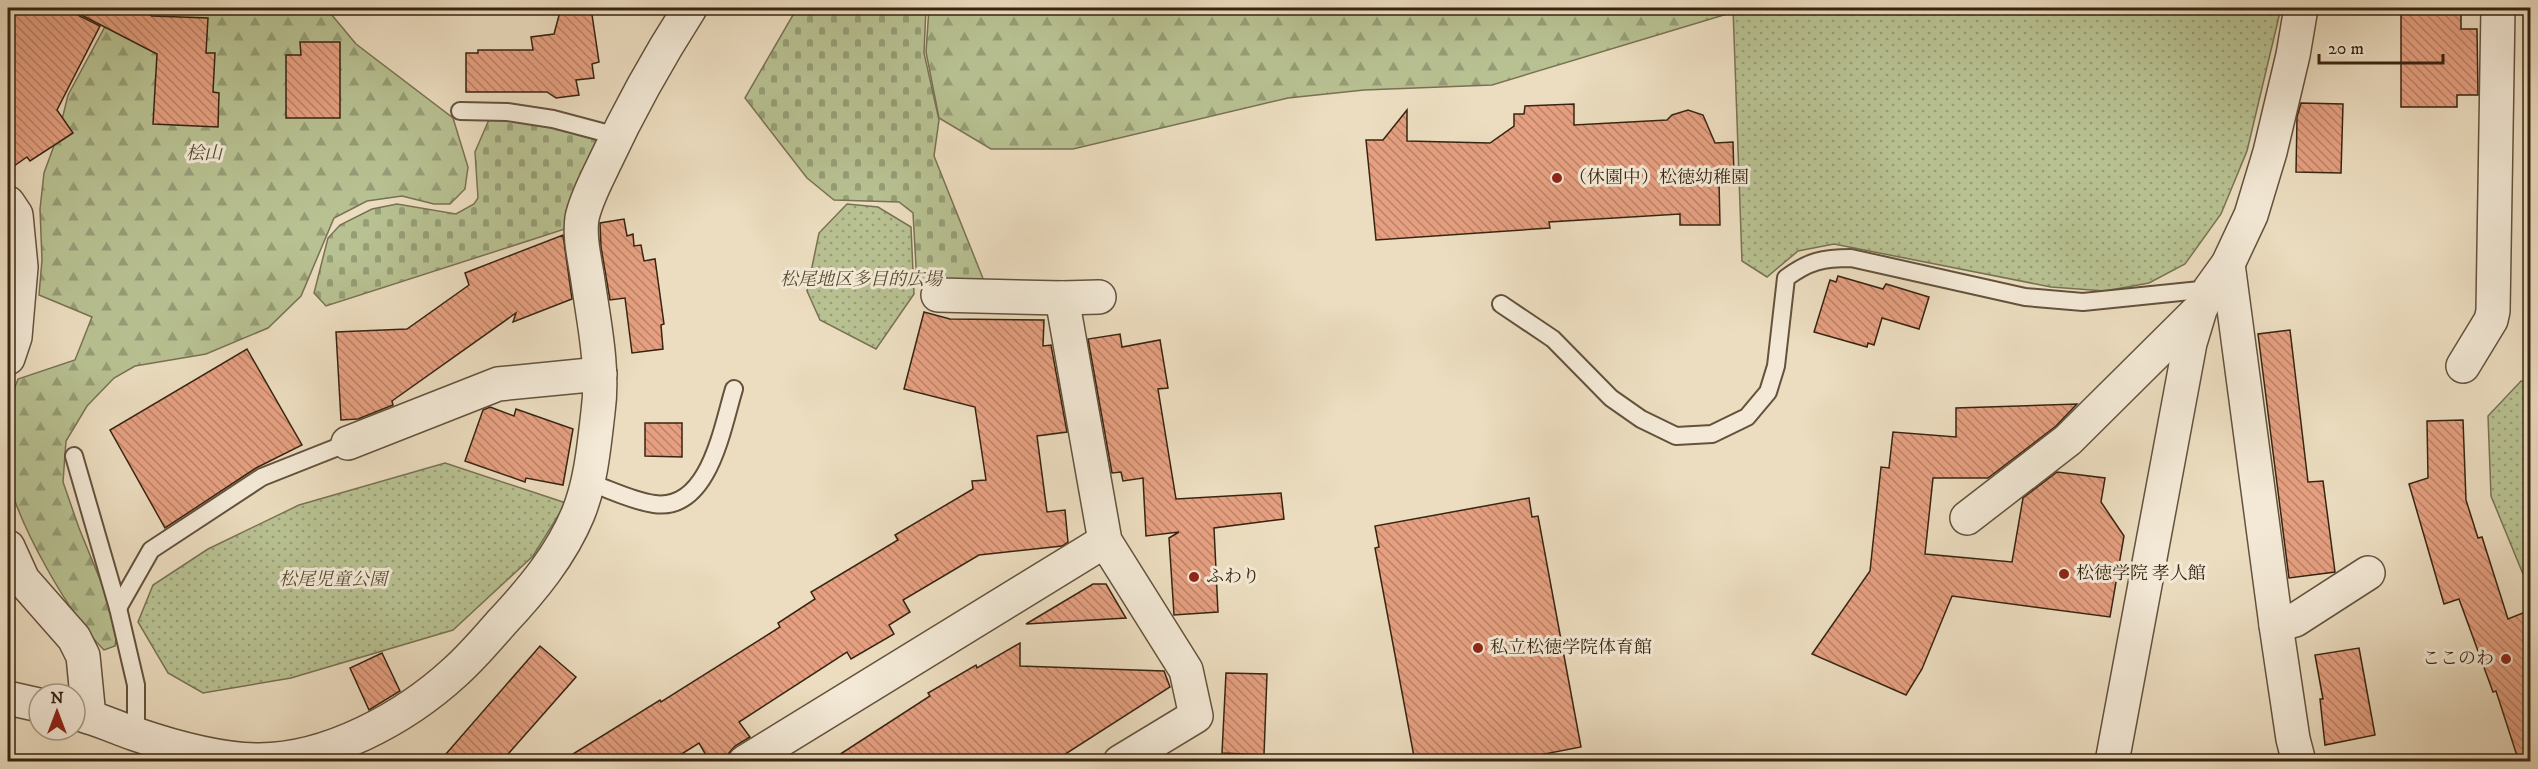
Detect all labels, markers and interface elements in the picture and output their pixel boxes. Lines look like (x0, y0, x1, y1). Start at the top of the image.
scale bar (2319, 27, 2444, 65)
text: 20 m (2328, 38, 2364, 60)
park label: 桧山 (186, 143, 224, 165)
place label: （休園中）松徳幼稚園 (1569, 167, 1749, 189)
marker: （休園中）松徳幼稚園 (1550, 171, 1564, 185)
park label: 松尾地区多目的広場 (780, 269, 944, 291)
place label: 松徳学院 孝人館 (2076, 563, 2206, 585)
place label: ふわり (1206, 566, 1260, 588)
marker: 松徳学院 孝人館 (2057, 567, 2071, 581)
park label: 松尾児童公園 (279, 569, 390, 591)
marker: ふわり (1187, 570, 1201, 584)
place label: 私立松徳学院体育館 (1490, 637, 1652, 659)
marker: 私立松徳学院体育館 (1471, 641, 1485, 655)
place label: ここのわ (2422, 648, 2494, 670)
marker: ここのわ (2499, 652, 2513, 666)
north arrow (27, 682, 87, 742)
text: N (50, 688, 64, 708)

